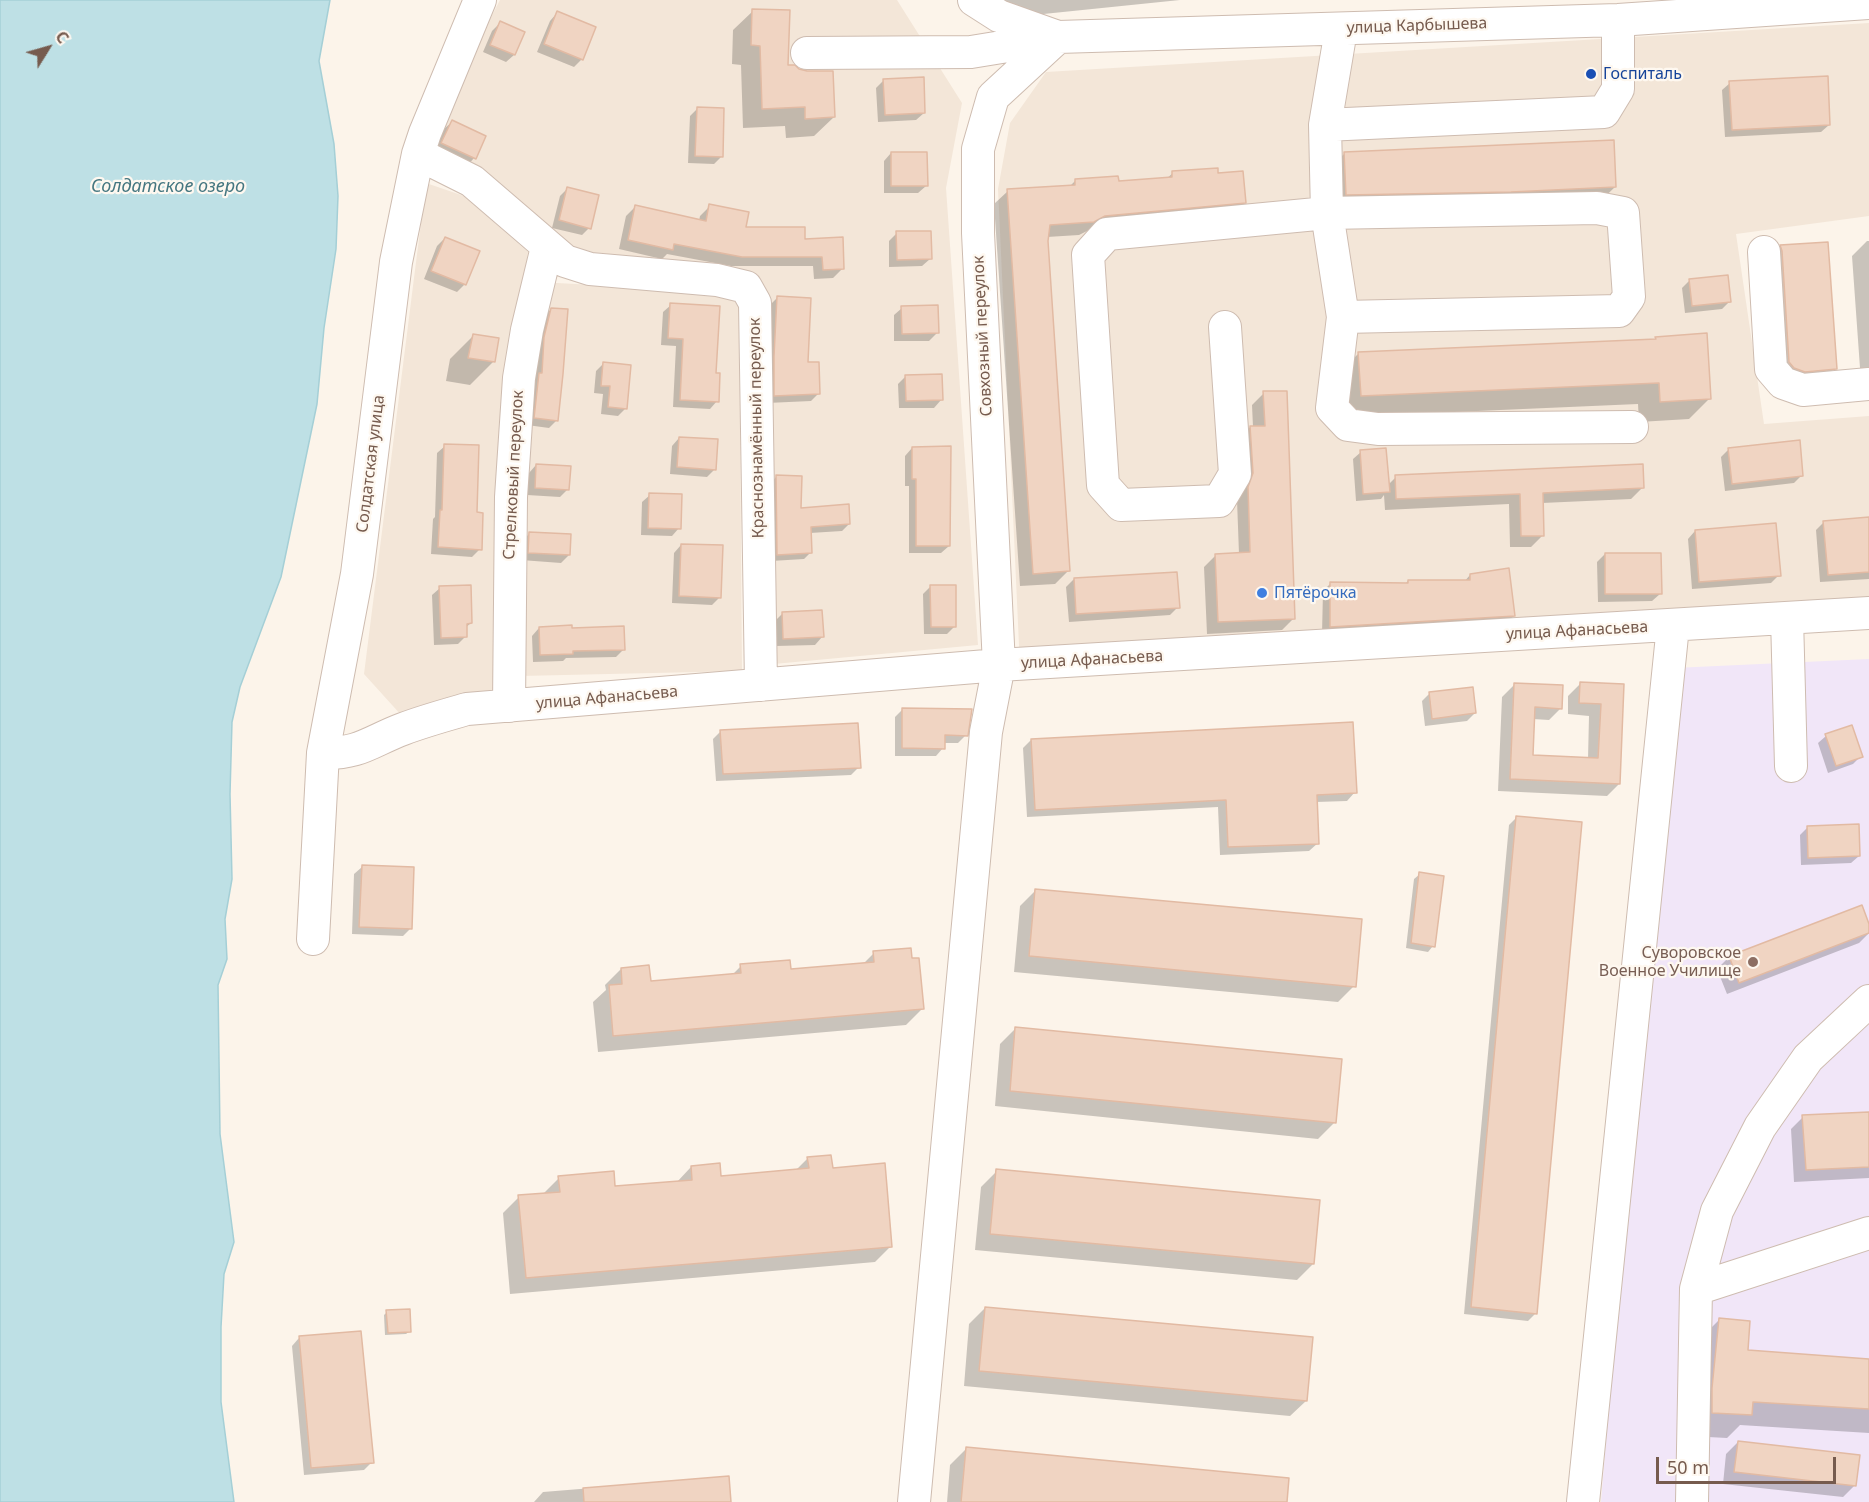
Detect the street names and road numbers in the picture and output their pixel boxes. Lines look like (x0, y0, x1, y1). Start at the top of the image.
street label: улица Карбышева (1346, 14, 1488, 38)
street label: Совхозный переулок (969, 255, 997, 417)
street label: Краснознамённый переулок (745, 318, 769, 538)
street label: Стрелковый переулок (500, 390, 528, 560)
street label: Солдатская улица (353, 394, 389, 534)
street label: улица Афанасьева (1505, 618, 1649, 644)
street label: улица Афанасьева (1020, 647, 1164, 673)
street label: улица Афанасьева (535, 682, 679, 714)

